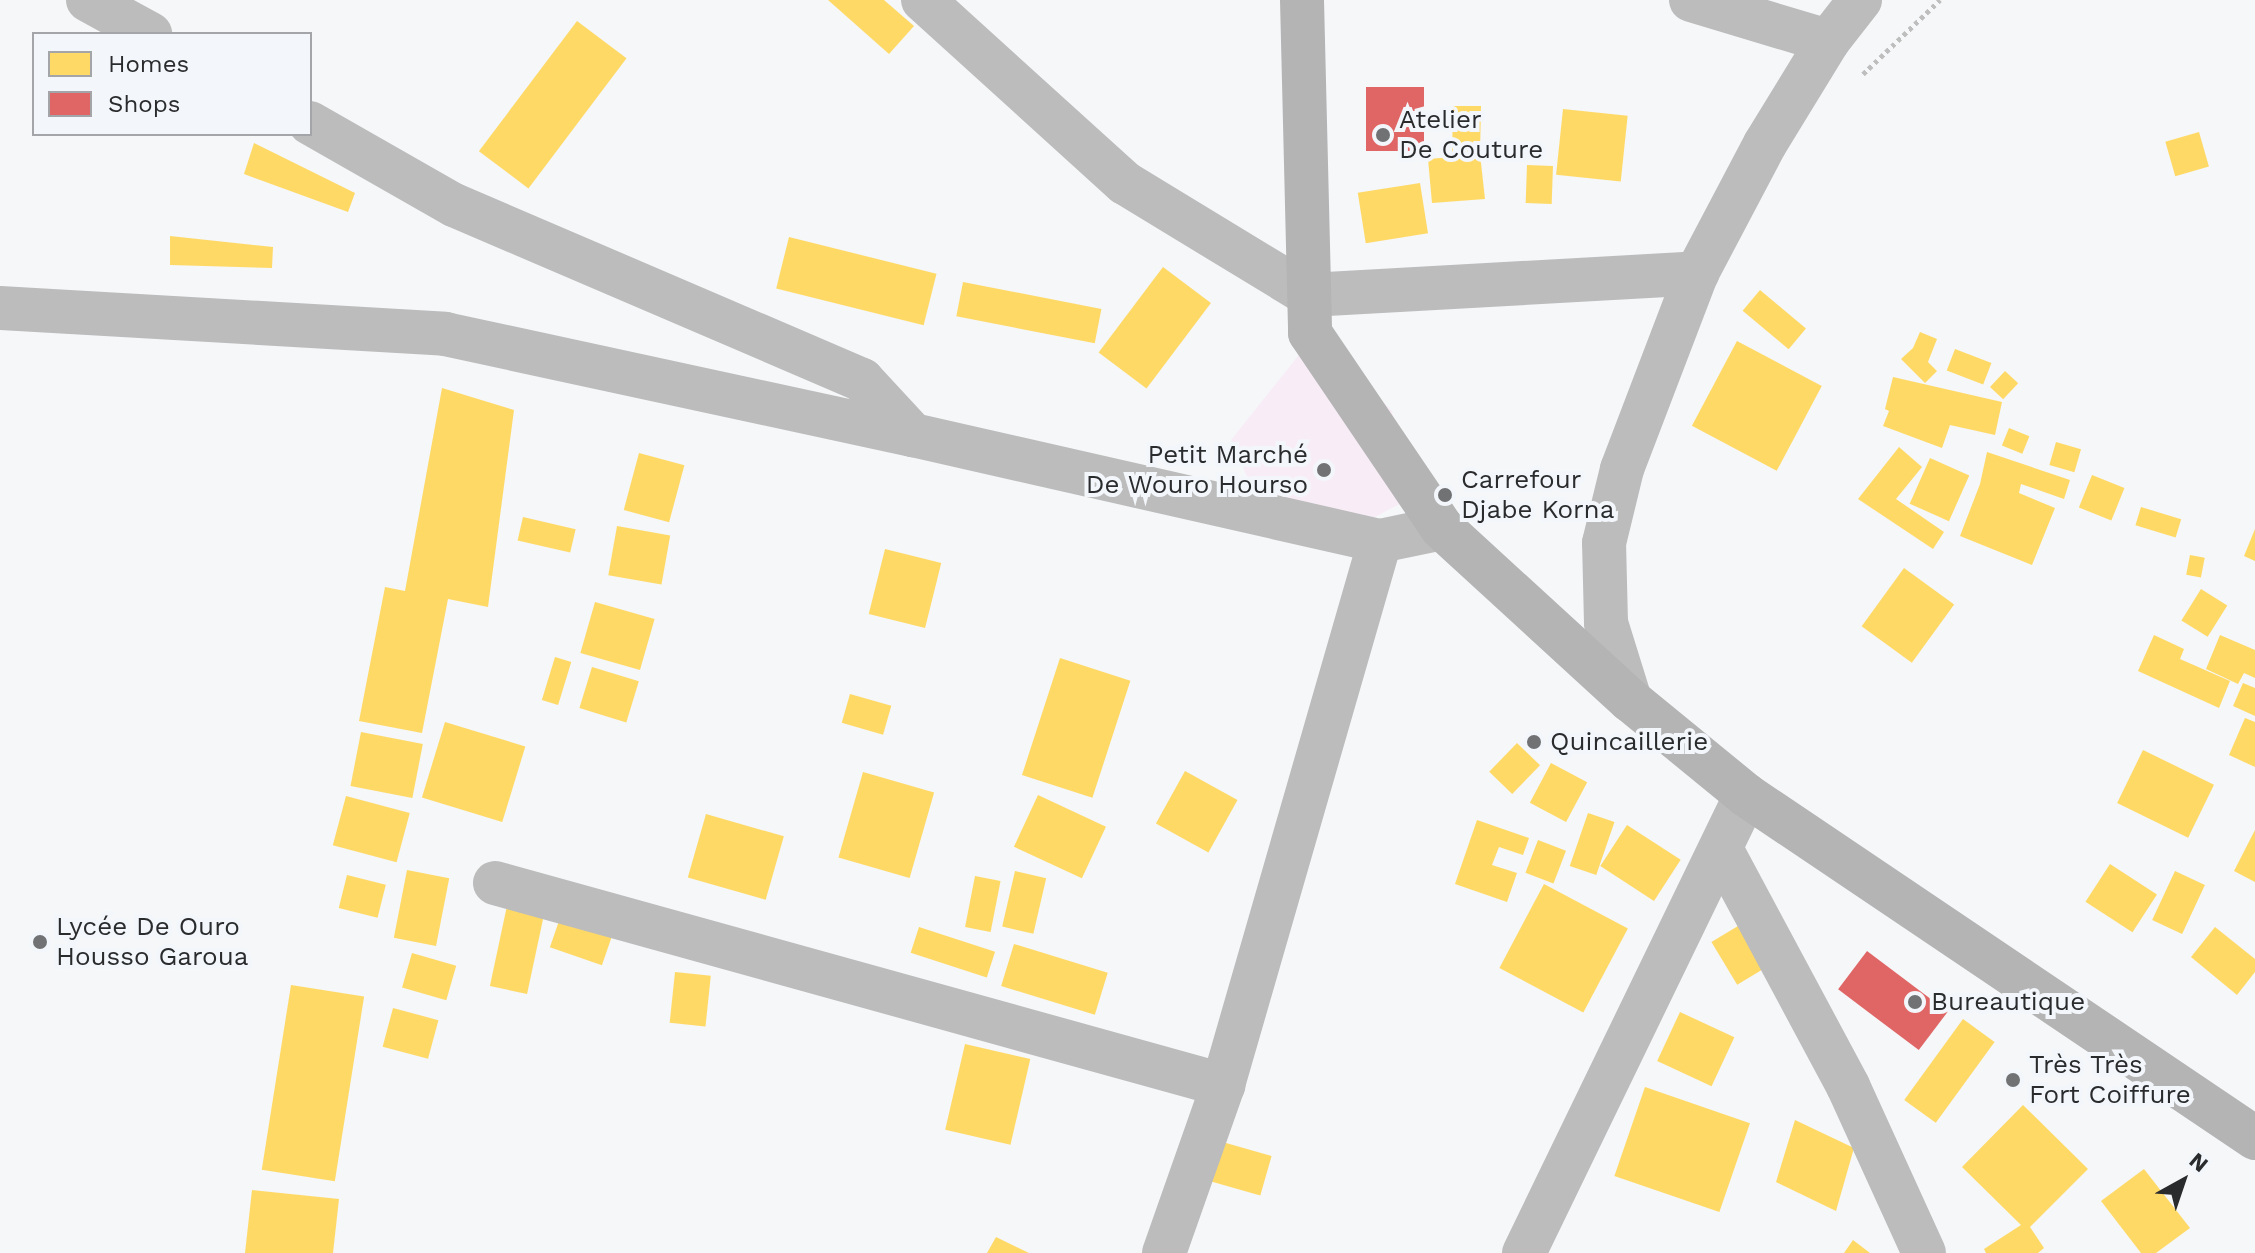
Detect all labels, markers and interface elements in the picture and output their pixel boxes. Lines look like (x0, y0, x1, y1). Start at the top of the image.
legend (32, 32, 312, 136)
text: Homes (108, 50, 189, 78)
text: Shops (108, 90, 180, 118)
place label: Atelier De Couture (1399, 104, 1543, 166)
marker: Atelier De Couture (1374, 126, 1392, 144)
place label: Petit Marché De Wouro Hourso (1085, 439, 1308, 500)
marker: Petit Marché De Wouro Hourso (1315, 461, 1333, 479)
place label: Carrefour Djabe Korna (1461, 464, 1614, 526)
marker: Carrefour Djabe Korna (1436, 486, 1454, 504)
place label: Quincaillerie (1550, 726, 1708, 758)
marker: Quincaillerie (1525, 733, 1543, 751)
place label: Lycée De Ouro Housso Garoua (56, 911, 248, 972)
marker: Lycée De Ouro Housso Garoua (31, 933, 49, 951)
place label: Bureautique (1931, 986, 2085, 1018)
marker: Bureautique (1906, 993, 1924, 1011)
place label: Très Très Fort Coiffure (2029, 1049, 2191, 1110)
marker: Très Très Fort Coiffure (2004, 1071, 2022, 1089)
north arrow (2143, 1141, 2223, 1221)
text: N (2184, 1147, 2213, 1177)

